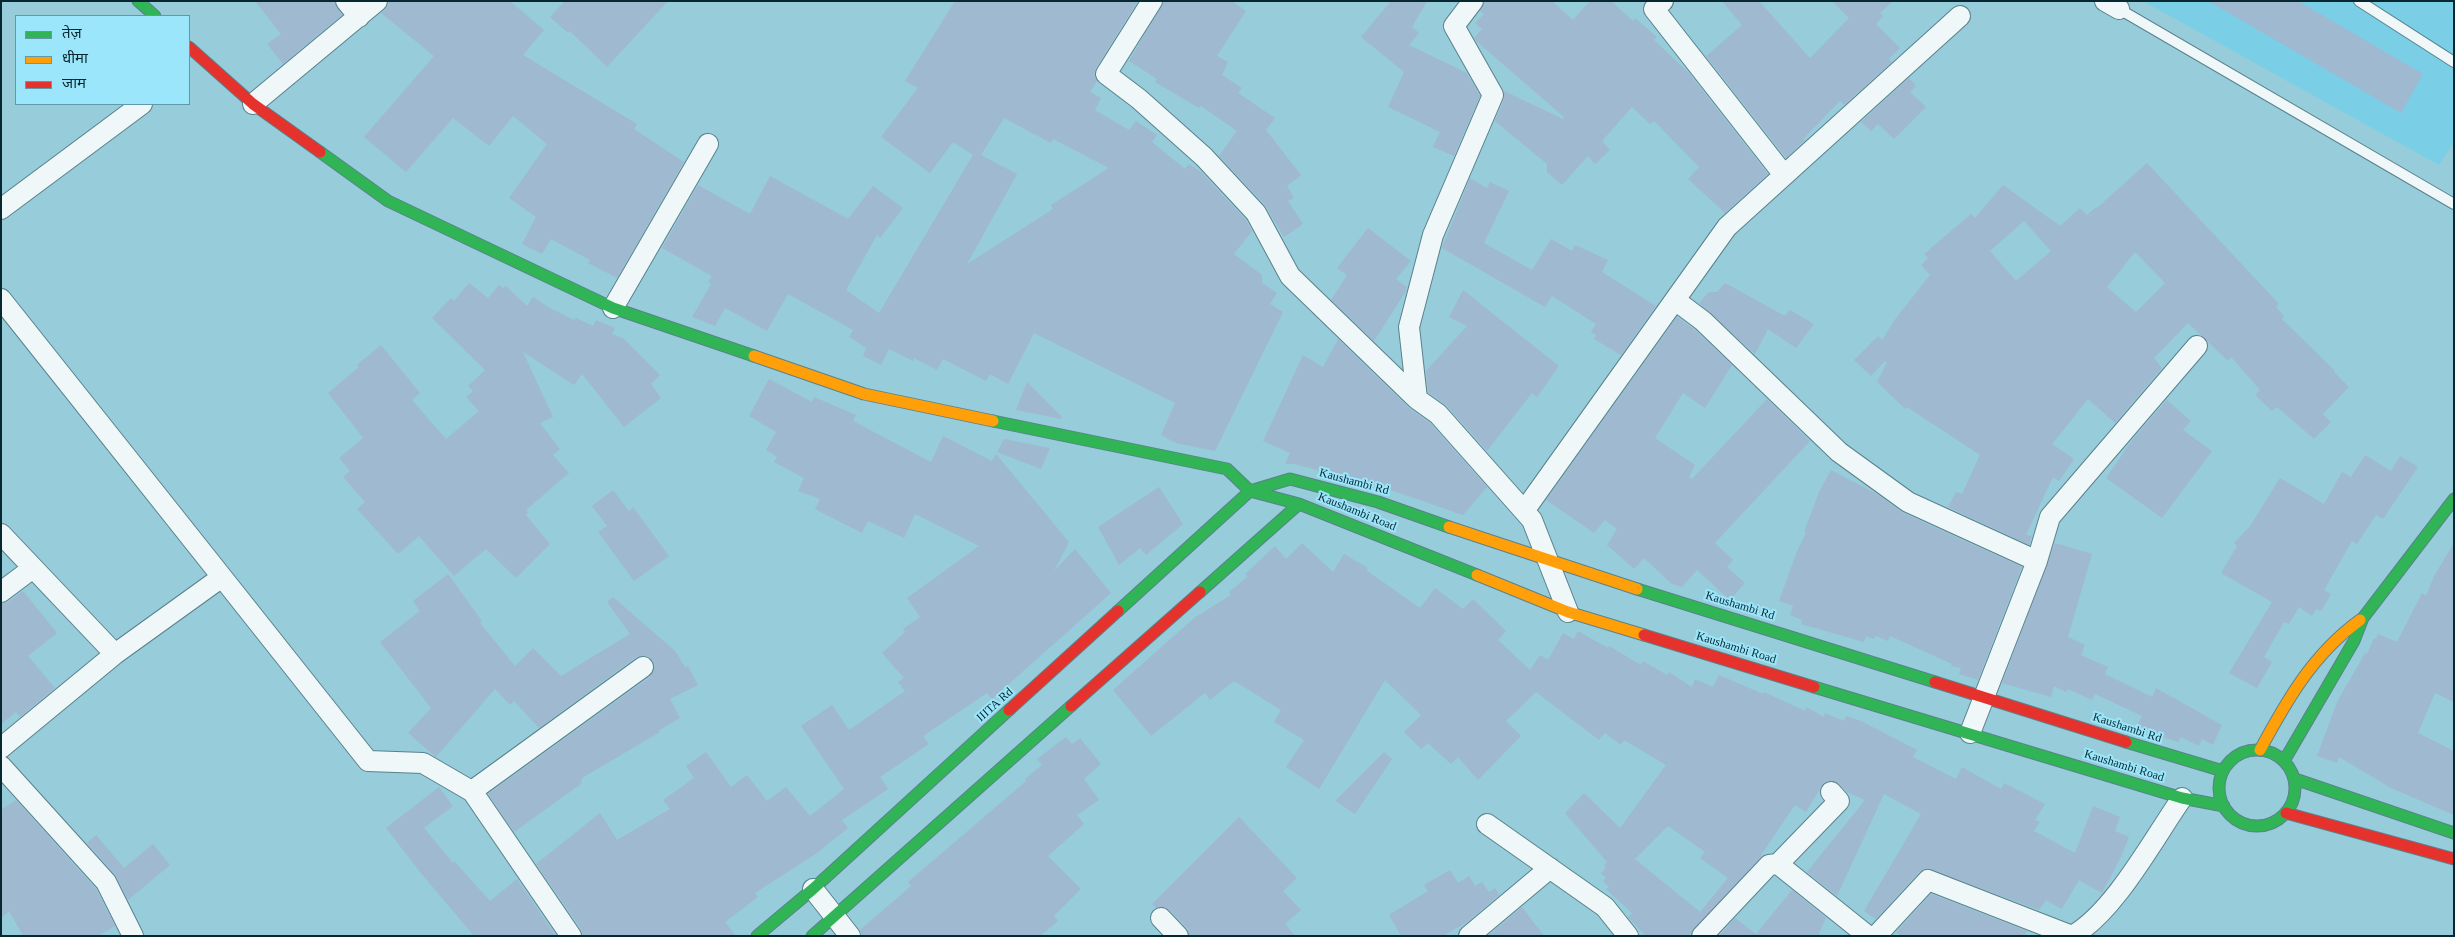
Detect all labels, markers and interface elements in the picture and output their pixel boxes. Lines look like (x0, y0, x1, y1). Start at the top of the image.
legend (15, 15, 190, 105)
text: तेज़ (62, 25, 82, 41)
text: धीमा (62, 50, 88, 66)
text: जाम (62, 75, 86, 91)
street label: Kaushambi Rd (1318, 466, 1390, 498)
street label: Kaushambi Road (1316, 490, 1398, 534)
street label: Kaushambi Rd (1704, 589, 1776, 623)
street label: Kaushambi Road (1694, 629, 1778, 667)
street label: IIITA Rd (974, 685, 1016, 725)
street label: Kaushambi Rd (2091, 710, 2163, 746)
street label: Kaushambi Road (2082, 747, 2166, 785)

